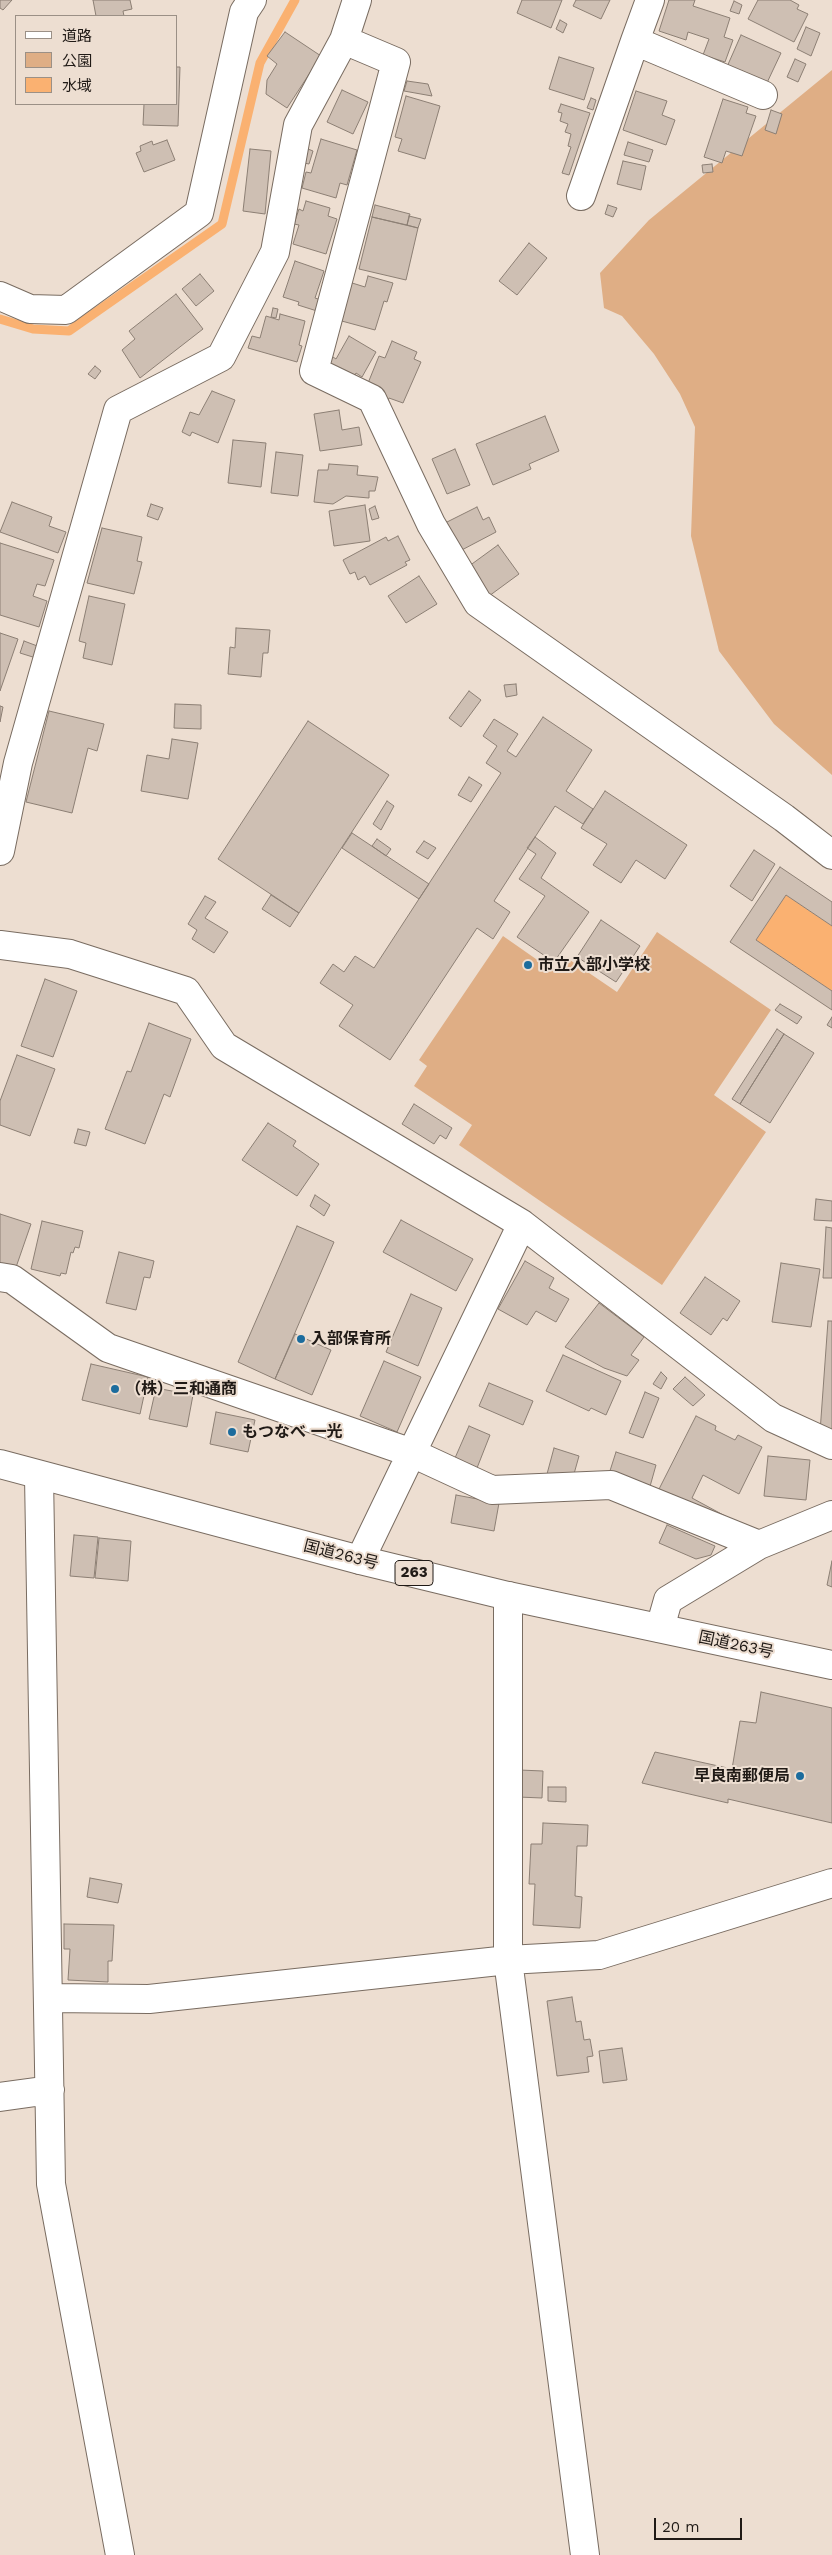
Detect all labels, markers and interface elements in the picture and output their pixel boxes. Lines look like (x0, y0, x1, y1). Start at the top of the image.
legend (15, 15, 178, 105)
text: 道路 (62, 27, 92, 45)
text: 公園 (62, 52, 92, 70)
text: 水域 (62, 77, 92, 95)
place label: 市立入部小学校 (538, 955, 650, 975)
marker: 市立入部小学校 (522, 959, 534, 971)
place label: 入部保育所 (311, 1329, 391, 1349)
marker: 入部保育所 (295, 1333, 307, 1345)
place label: （株）三和通商 (125, 1379, 237, 1399)
marker: （株）三和通商 (109, 1383, 121, 1395)
place label: もつなべ 一光 (242, 1422, 343, 1442)
marker: もつなべ 一光 (226, 1426, 238, 1438)
street label: 国道263号 (302, 1536, 380, 1574)
road number: 263 (395, 1560, 433, 1586)
street label: 国道263号 (697, 1628, 775, 1662)
place label: 早良南郵便局 (694, 1766, 790, 1786)
marker: 早良南郵便局 (794, 1770, 806, 1782)
scale bar (657, 2508, 744, 2540)
text: 20 m (662, 2518, 700, 2536)

